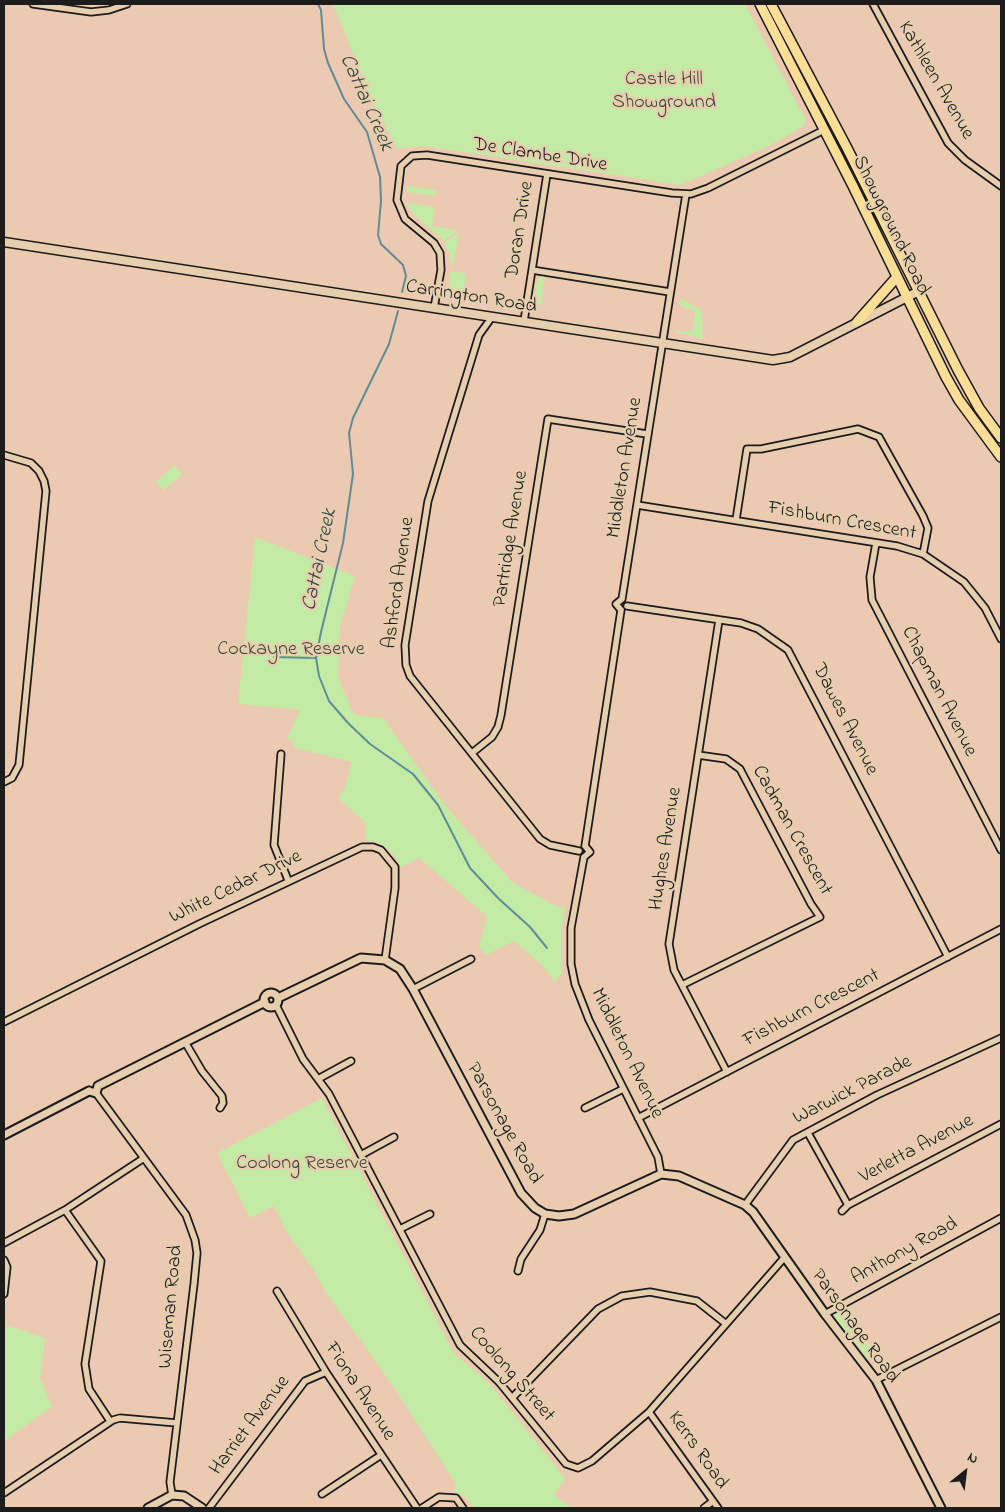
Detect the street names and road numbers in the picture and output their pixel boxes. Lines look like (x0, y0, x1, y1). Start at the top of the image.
street label: Kathleen Avenue (891, 18, 979, 144)
street label: De Clambe Drive (471, 134, 609, 178)
street label: Showground Road (846, 152, 934, 300)
street label: Doran Drive (501, 179, 541, 281)
street label: Carrington Road (404, 276, 538, 320)
street label: Middleton Avenue (603, 396, 649, 540)
street label: Partridge Avenue (489, 469, 535, 609)
street label: Fishburn Crescent (766, 497, 918, 547)
street label: Ashford Avenue (379, 516, 421, 650)
street label: Chapman Avenue (895, 623, 981, 761)
street label: Dawes Avenue (805, 660, 883, 780)
street label: Cadman Crescent (745, 762, 837, 900)
street label: Hughes Avenue (645, 786, 689, 912)
street label: White Cedar Drive (166, 846, 306, 930)
street label: Fishburn Crescent (740, 964, 884, 1054)
street label: Middleton Avenue (584, 985, 668, 1123)
street label: Warwick Parade (790, 1051, 916, 1131)
street label: Parsonage Road (460, 1059, 546, 1189)
street label: Verletta Avenue (856, 1110, 978, 1190)
street label: Anthony Road (847, 1213, 963, 1291)
street label: Wiseman Road (155, 1244, 189, 1370)
street label: Parsonage Road (805, 1265, 903, 1389)
street label: Coolong Street (463, 1322, 559, 1428)
street label: Fiona Avenue (318, 1338, 400, 1446)
street label: Harriet Avenue (206, 1371, 296, 1481)
street label: Kerrs Road (661, 1407, 733, 1495)

